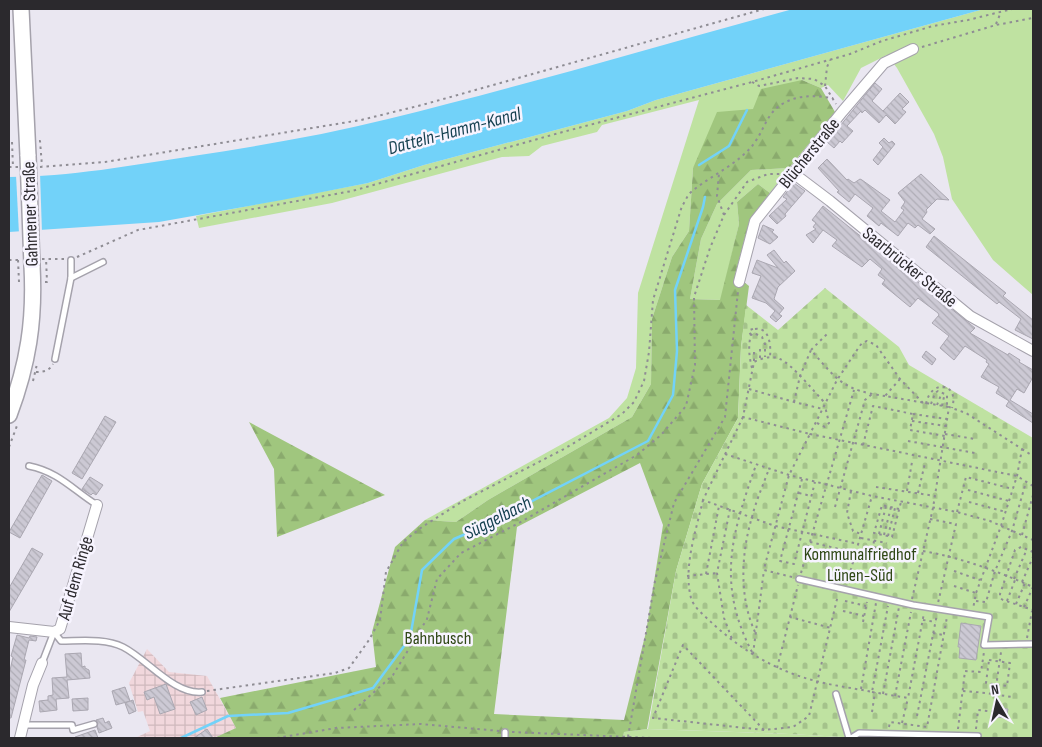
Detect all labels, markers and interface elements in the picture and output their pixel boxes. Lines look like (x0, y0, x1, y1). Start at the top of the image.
water label: Datteln-Hamm-Kanal (385, 103, 524, 160)
street label: Blücherstraße (775, 114, 844, 193)
street label: Gahmener Straße (18, 161, 43, 267)
street label: Saarbrücker Straße (858, 223, 961, 312)
water label: Süggelbach (460, 492, 535, 545)
street label: Auf dem Ringe (53, 534, 97, 623)
park label: Kommunalfriedhof Lünen-Süd (804, 544, 917, 586)
park label: Bahnbusch (405, 628, 471, 649)
north arrow (972, 677, 1022, 727)
text: N (990, 681, 1000, 699)

